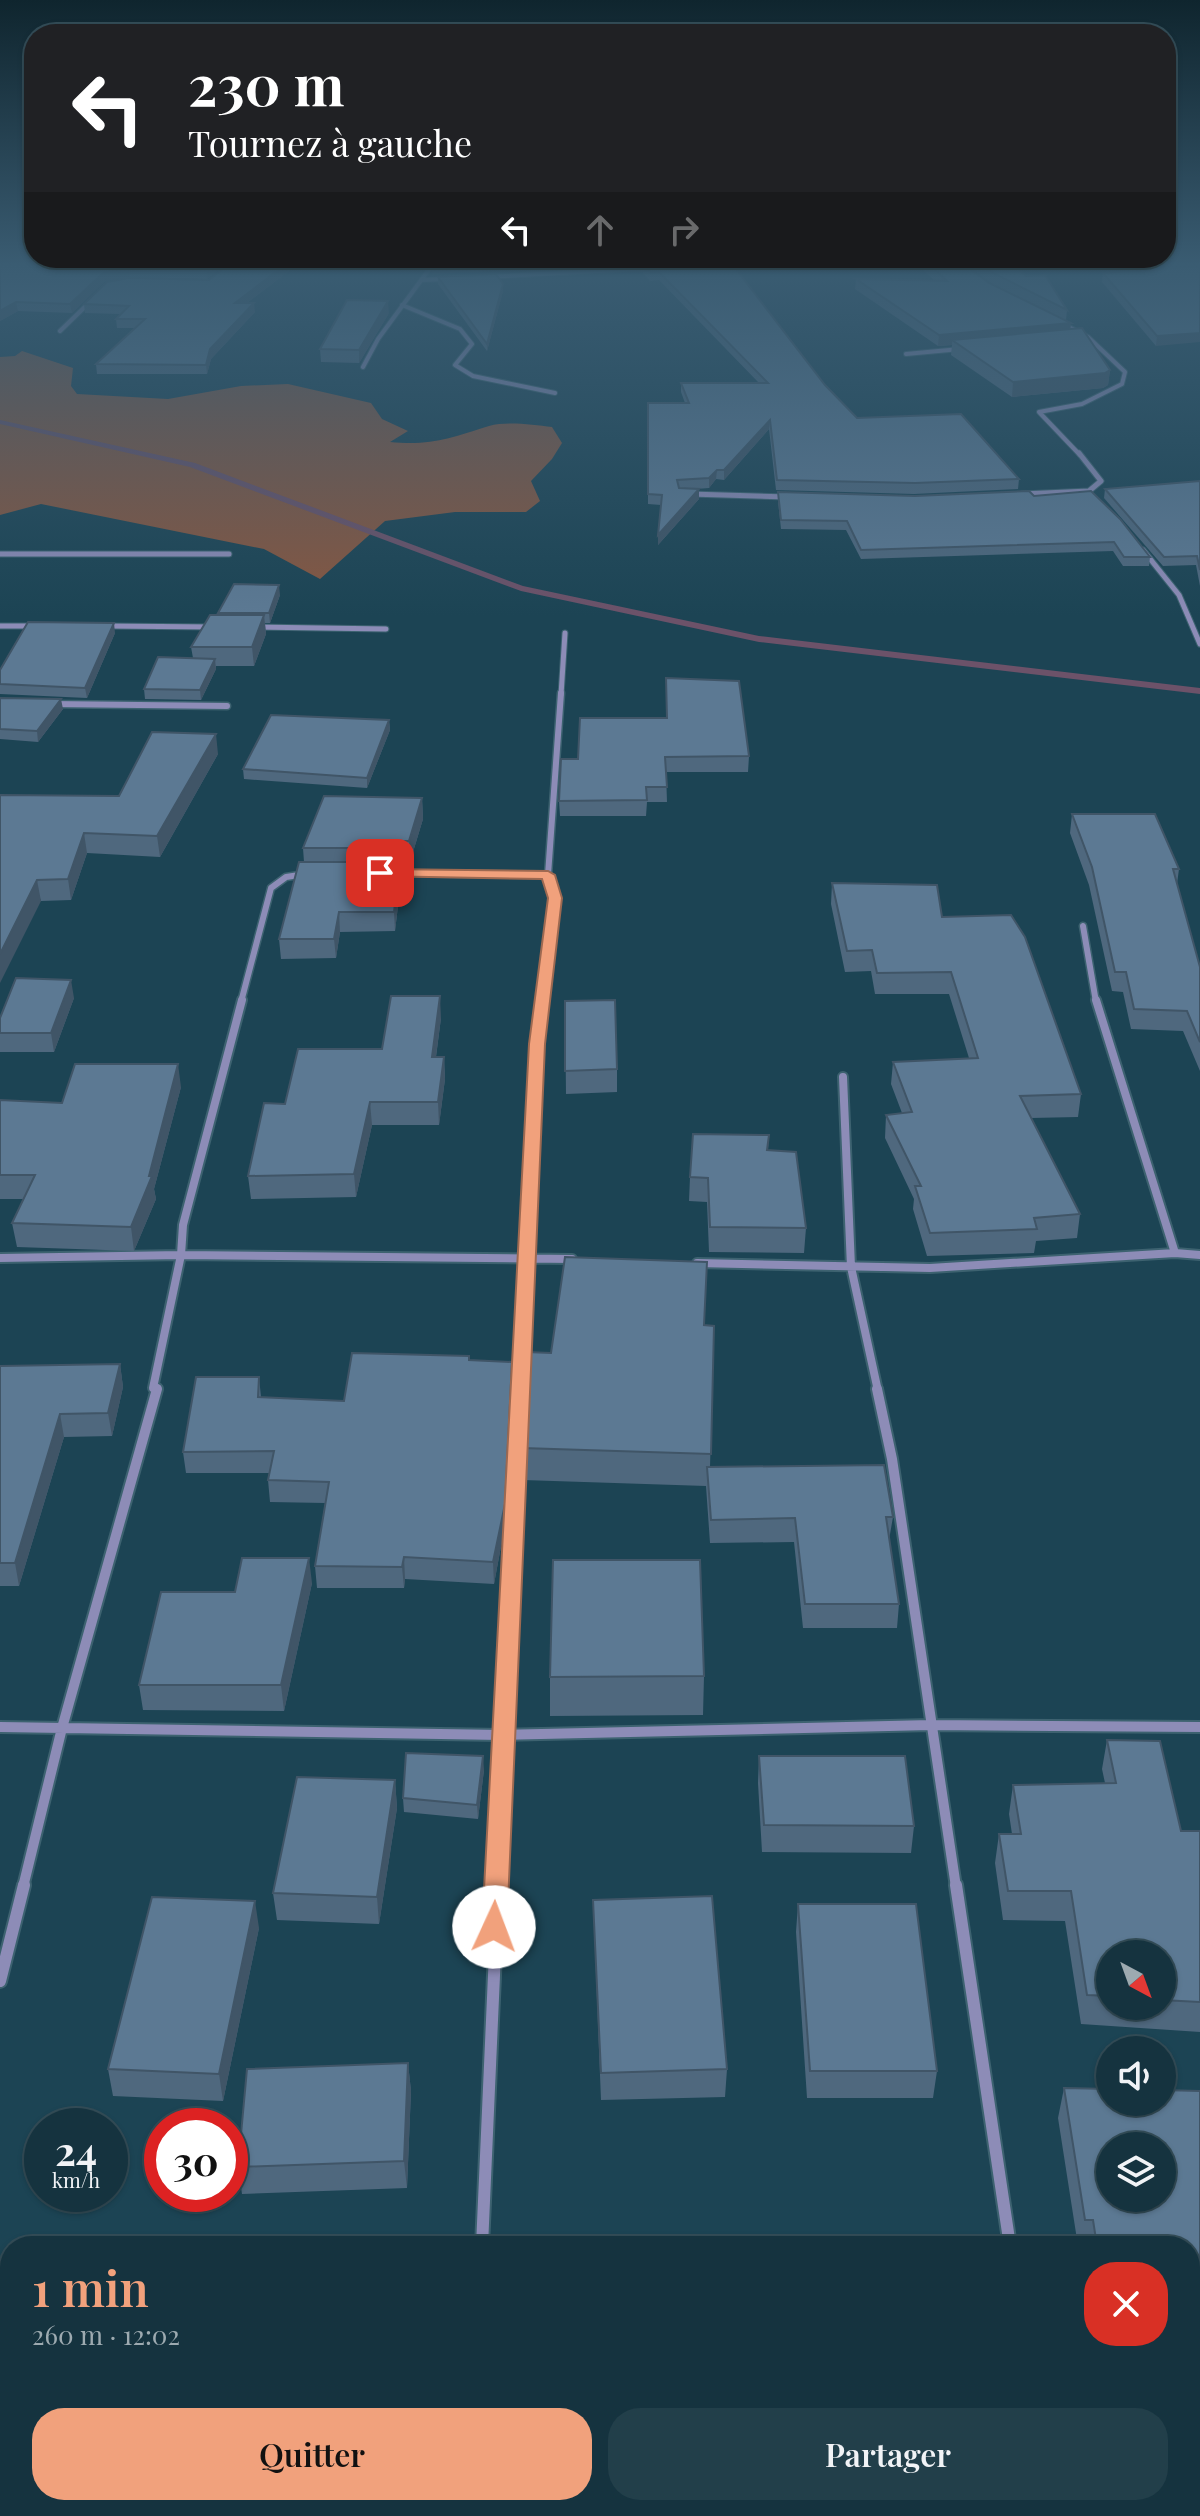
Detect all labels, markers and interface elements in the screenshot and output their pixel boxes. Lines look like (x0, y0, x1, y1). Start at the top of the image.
text: 230 m (188, 46, 344, 121)
icon: left (56, 56, 160, 160)
text: Tournez à gauche (188, 118, 472, 166)
icon: left (494, 208, 538, 252)
icon: ahead (578, 208, 622, 252)
icon: right (662, 208, 706, 252)
pin (346, 839, 414, 907)
icon: arrive (358, 851, 402, 895)
position arrow (452, 1885, 536, 1969)
north arrow (1096, 1940, 1176, 2020)
map controls (1096, 1940, 1176, 2212)
button: sound (1096, 2036, 1176, 2116)
speed limit sign: 30 (144, 2108, 248, 2212)
text: 24 (55, 2123, 97, 2176)
button: layers (1096, 2132, 1176, 2212)
text: km/h (52, 2166, 100, 2193)
text: 1 min (32, 2255, 149, 2319)
button: close (1084, 2262, 1168, 2346)
text: 260 m · 12:02 (32, 2317, 180, 2352)
button: Quitter (32, 2408, 592, 2500)
button: Partager (608, 2408, 1168, 2500)

